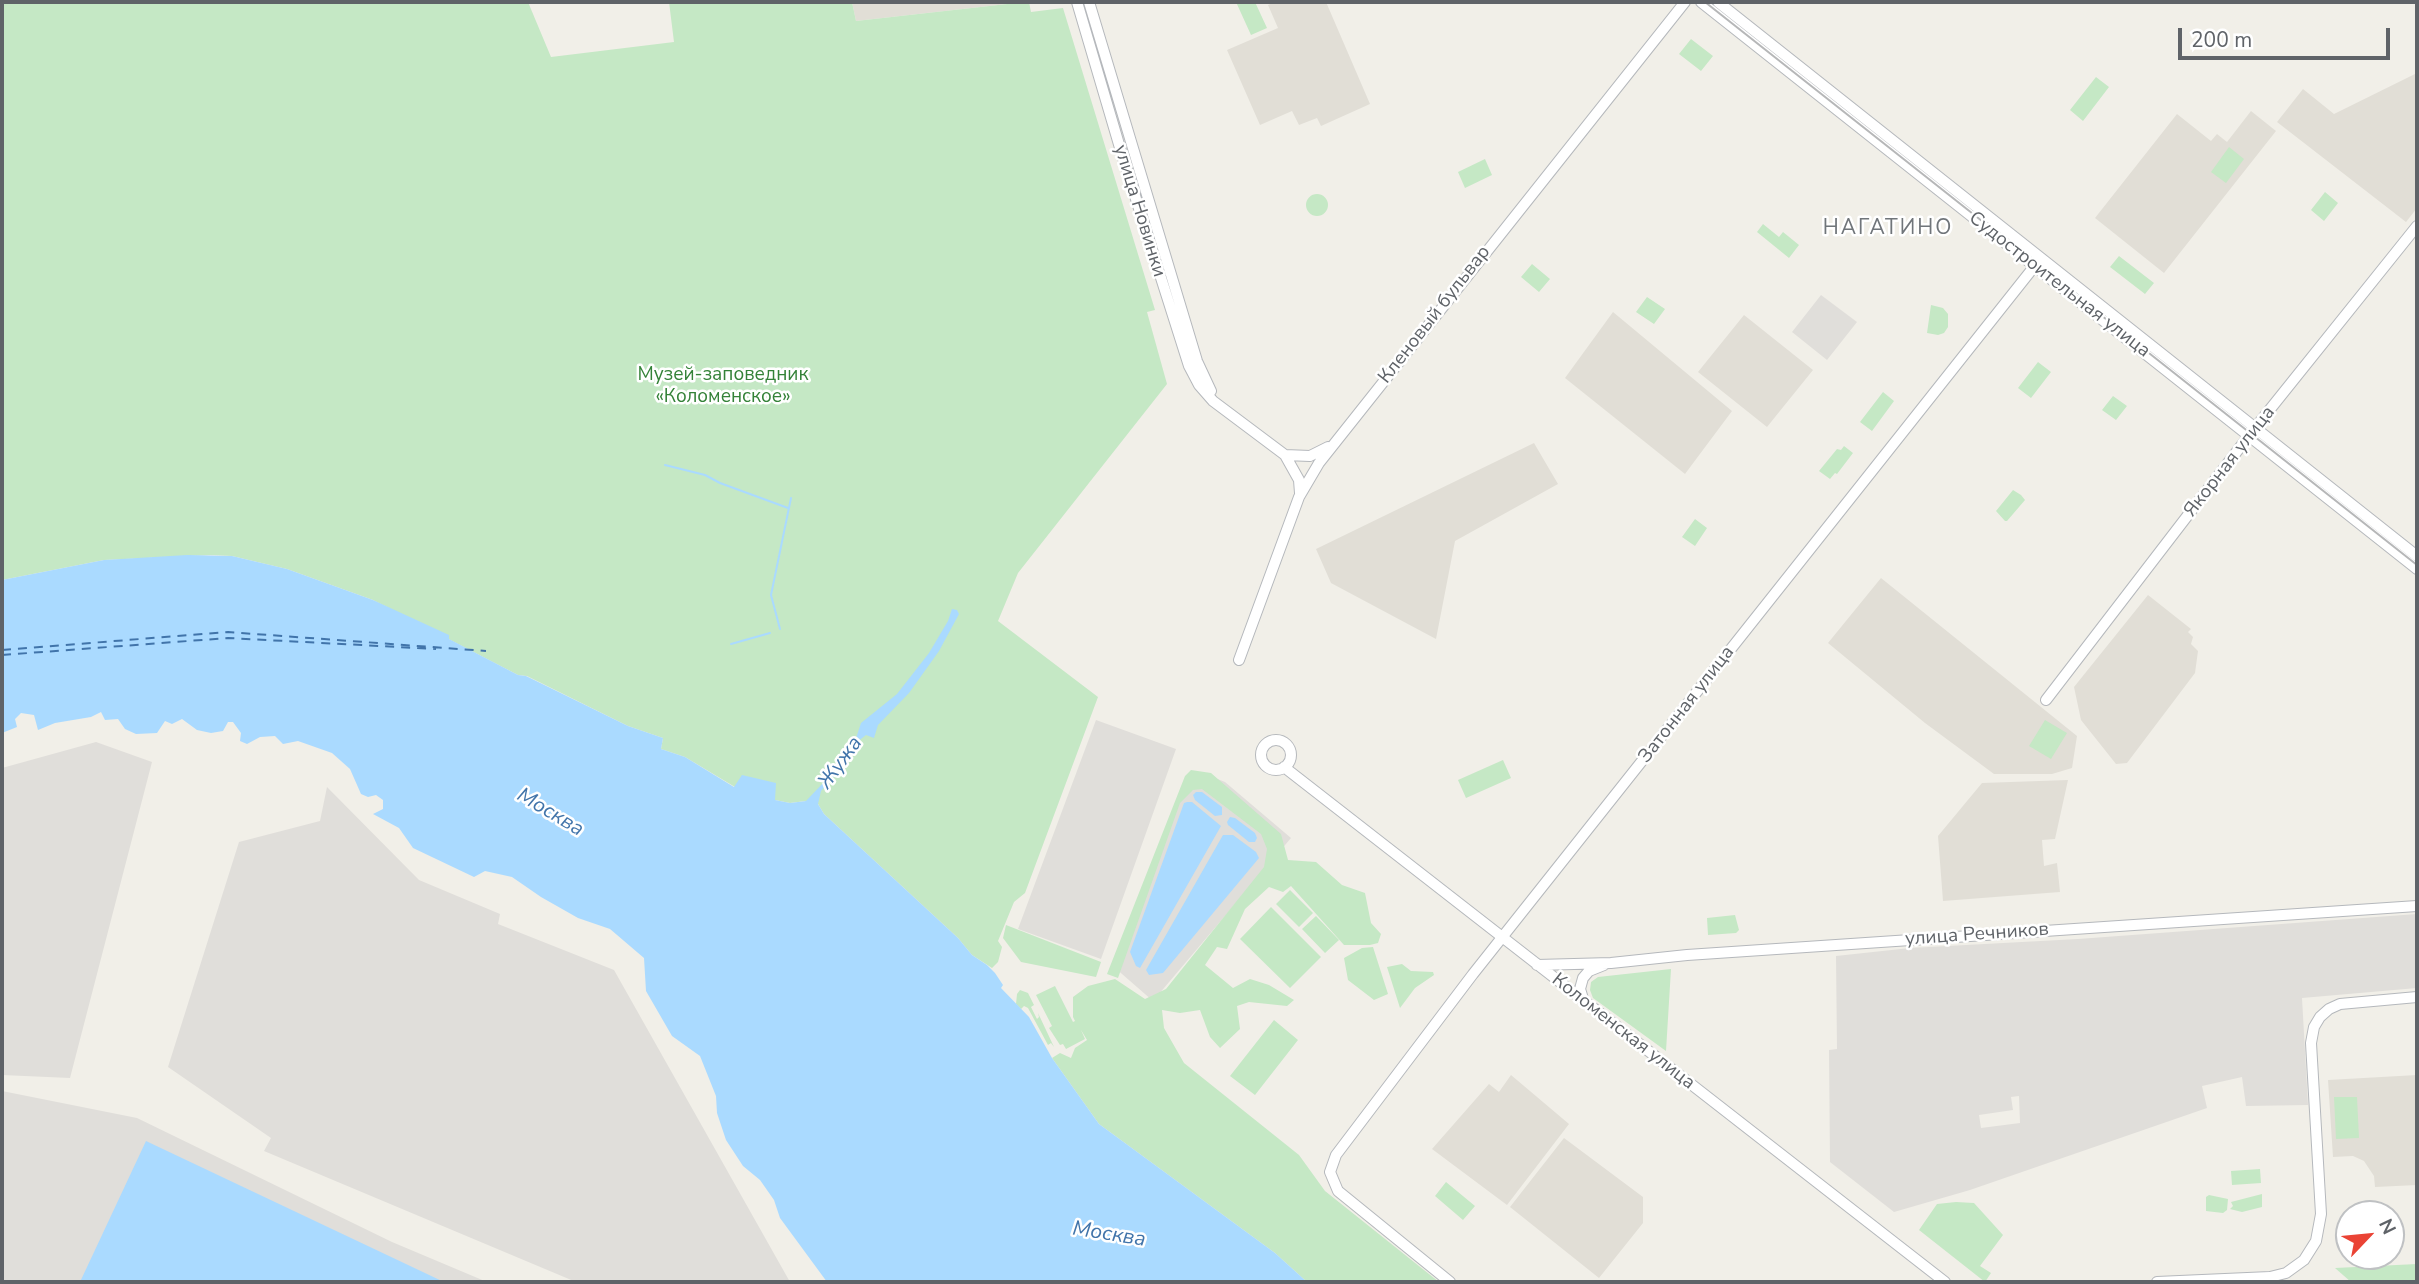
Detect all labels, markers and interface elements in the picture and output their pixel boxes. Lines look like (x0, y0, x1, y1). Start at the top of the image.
scale bar (2181, 14, 2393, 58)
text: 200 m (2191, 26, 2252, 54)
street label: улица Новинки (1108, 142, 1170, 280)
street label: Судостроительная улица (1964, 207, 2154, 363)
district label: НАГАТИНО (1824, 216, 1952, 242)
street label: Кленовый бульвар (1374, 242, 1496, 388)
park label: Музей-заповедник «Коломенское» (638, 364, 808, 408)
street label: Якорная улица (2180, 402, 2280, 522)
street label: Затонная улица (1634, 642, 1740, 768)
water label: Жужа (814, 732, 868, 794)
water label: Москва (512, 783, 588, 843)
street label: улица Речников (1904, 919, 2050, 951)
street label: Коломенская улица (1547, 969, 1699, 1095)
north arrow (2335, 1200, 2405, 1270)
text: N (2372, 1215, 2402, 1239)
water label: Москва (1071, 1217, 1147, 1253)

